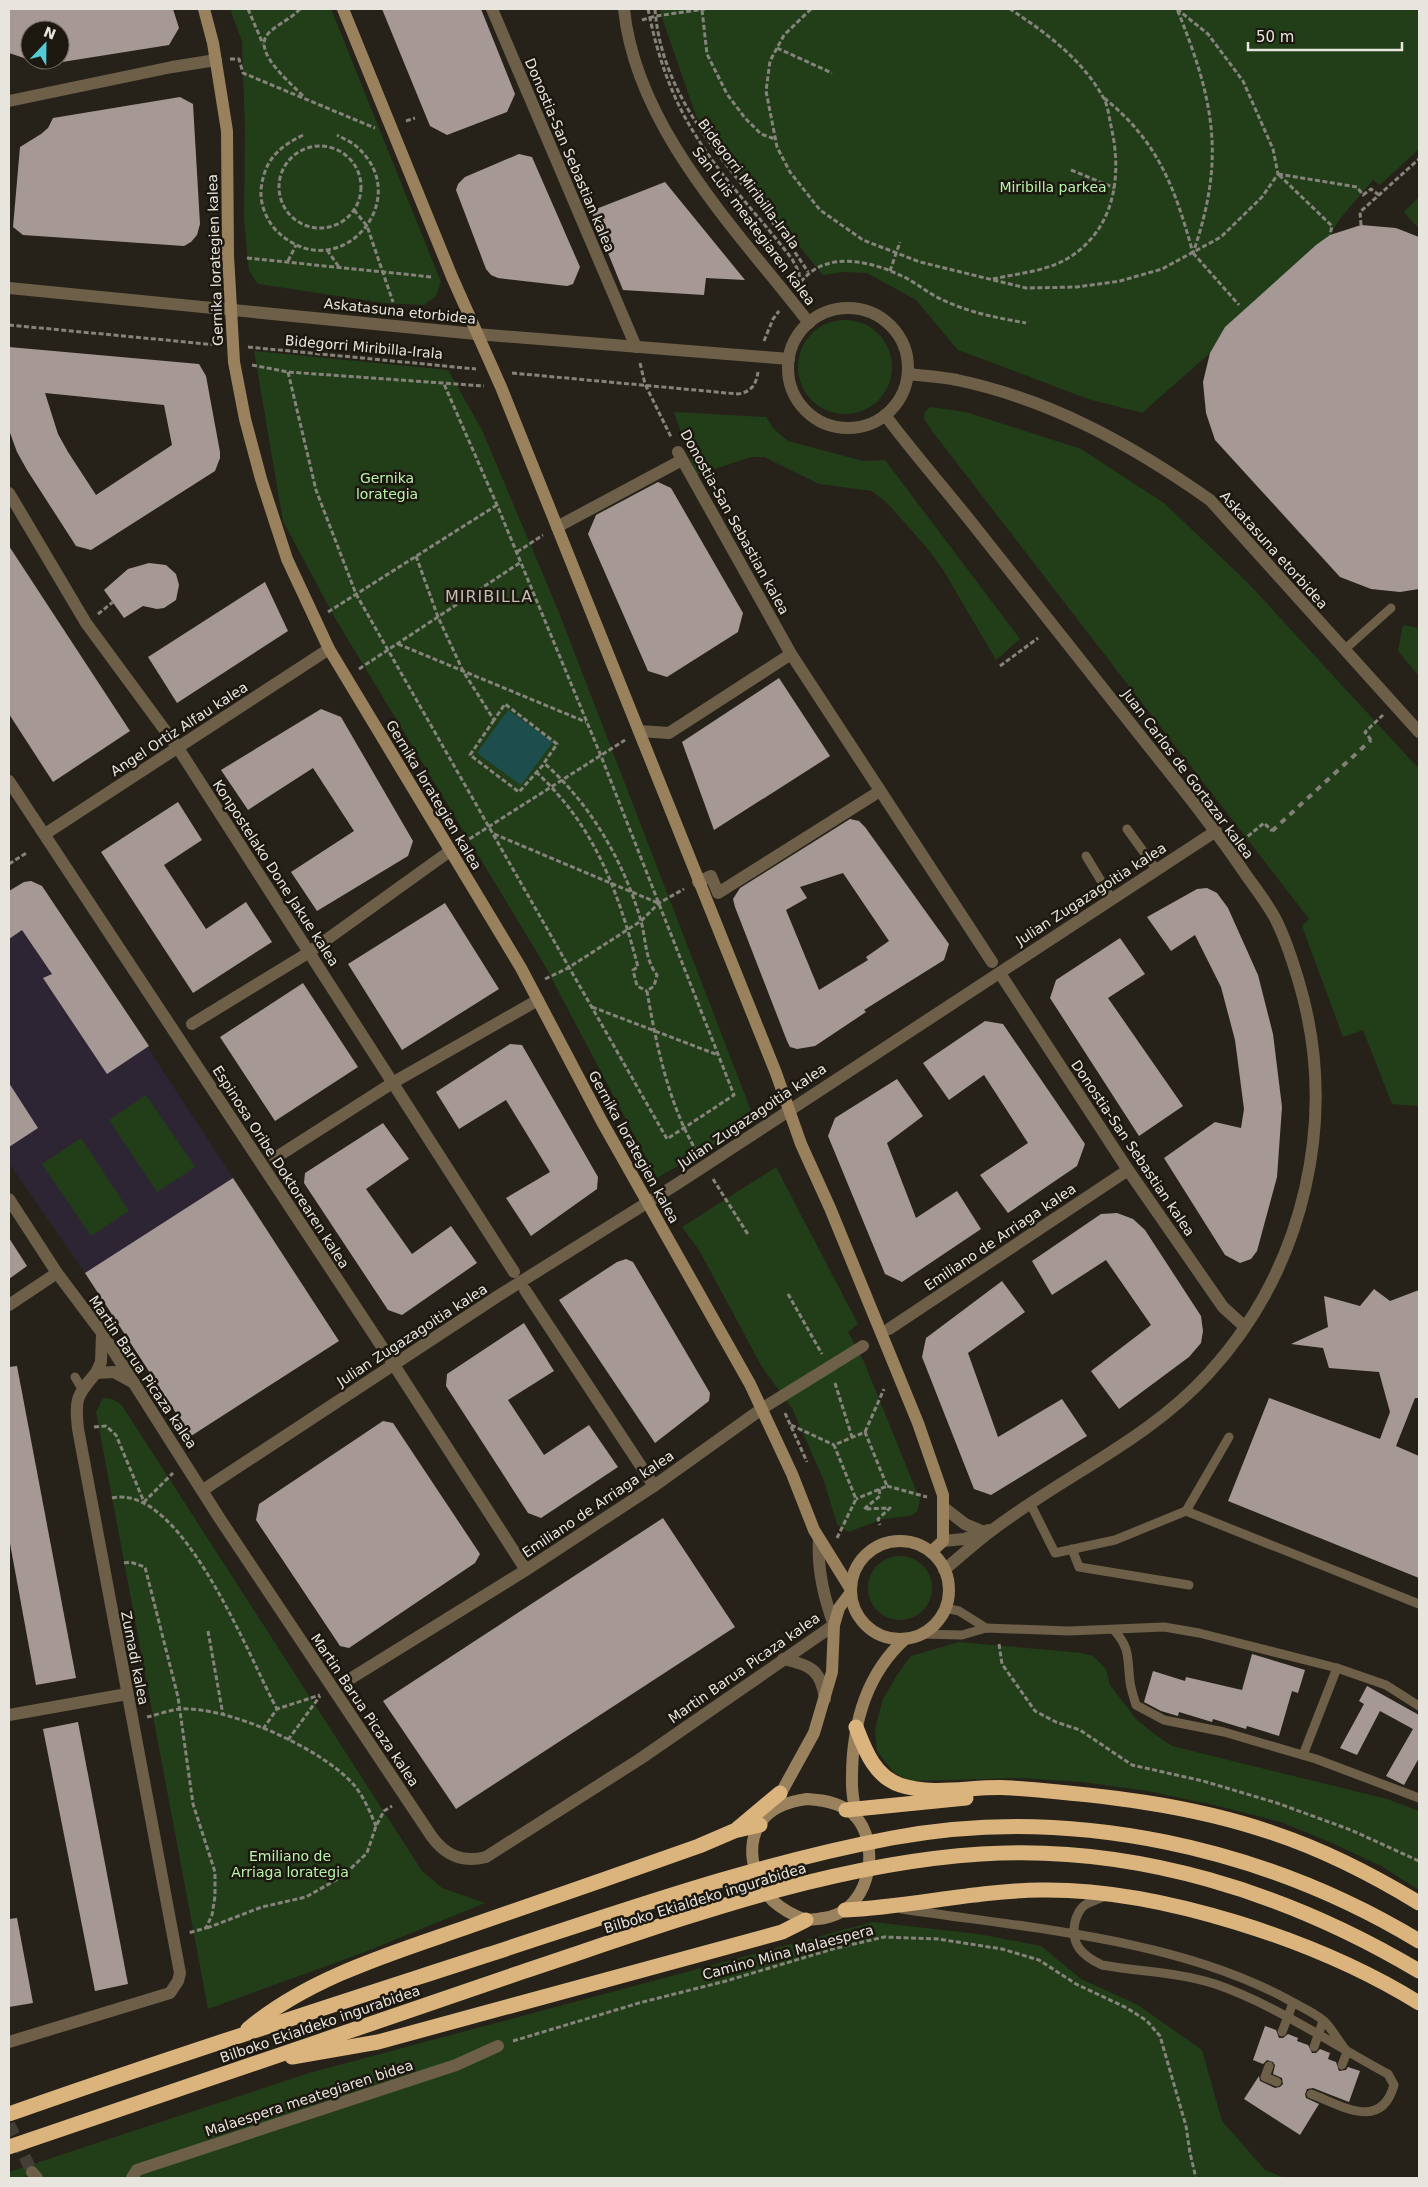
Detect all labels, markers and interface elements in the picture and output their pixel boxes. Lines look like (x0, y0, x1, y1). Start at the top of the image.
north arrow (20, 20, 70, 70)
scale bar (1248, 20, 1402, 52)
text: N (41, 23, 58, 43)
text: 50 m (1256, 28, 1294, 46)
street label: Donostia-San Sebastian kalea (522, 56, 618, 254)
street label: Bidegorri Miribilla-Irala (695, 116, 803, 252)
street label: San Luis meategiaren kalea (689, 144, 819, 308)
street label: Gernika lorategien kalea (204, 174, 226, 346)
park label: Miribilla parkea (999, 179, 1107, 195)
street label: Askatasuna etorbidea (323, 295, 477, 327)
street label: Bidegorri Miribilla-Irala (284, 332, 444, 362)
street label: Donostia-San Sebastian kalea (677, 427, 793, 617)
park label: Gernika lorategia (356, 470, 418, 502)
street label: Askatasuna etorbidea (1217, 488, 1331, 612)
district label: MIRIBILLA (445, 587, 533, 606)
street label: Angel Ortiz Alfau kalea (108, 679, 250, 779)
street label: Juan Carlos de Gortazar kalea (1118, 685, 1257, 862)
street label: Gernika lorategien kalea (383, 717, 485, 873)
street label: Konpostelako Done Jakue kalea (210, 777, 342, 969)
street label: Julian Zugazagoitia kalea (1012, 839, 1169, 949)
street label: Donostia-San Sebastian kalea (1068, 1057, 1198, 1239)
street label: Julian Zugazagoitia kalea (674, 1060, 829, 1172)
street label: Espinosa Oribe Doktorearen kalea (209, 1063, 353, 1271)
street label: Gernika lorategien kalea (585, 1068, 683, 1226)
street label: Emiliano de Arriaga kalea (921, 1180, 1079, 1294)
street label: Julian Zugazagoitia kalea (333, 1280, 490, 1390)
street label: Martin Barua Picaza kalea (86, 1292, 200, 1452)
street label: Emiliano de Arriaga kalea (519, 1447, 677, 1561)
street label: Martin Barua Picaza kalea (665, 1609, 823, 1727)
street label: Zumadi kalea (118, 1610, 152, 1706)
street label: Martin Barua Picaza kalea (308, 1630, 422, 1790)
park label: Emiliano de Arriaga lorategia (231, 1848, 349, 1880)
street label: Bilboko Ekialdeko ingurabidea (602, 1860, 808, 1936)
street label: Camino Mina Malaespera (701, 1921, 875, 1983)
street label: Bilboko Ekialdeko ingurabidea (218, 1982, 422, 2066)
street label: Malaespera meategiaren bidea (203, 2057, 415, 2139)

